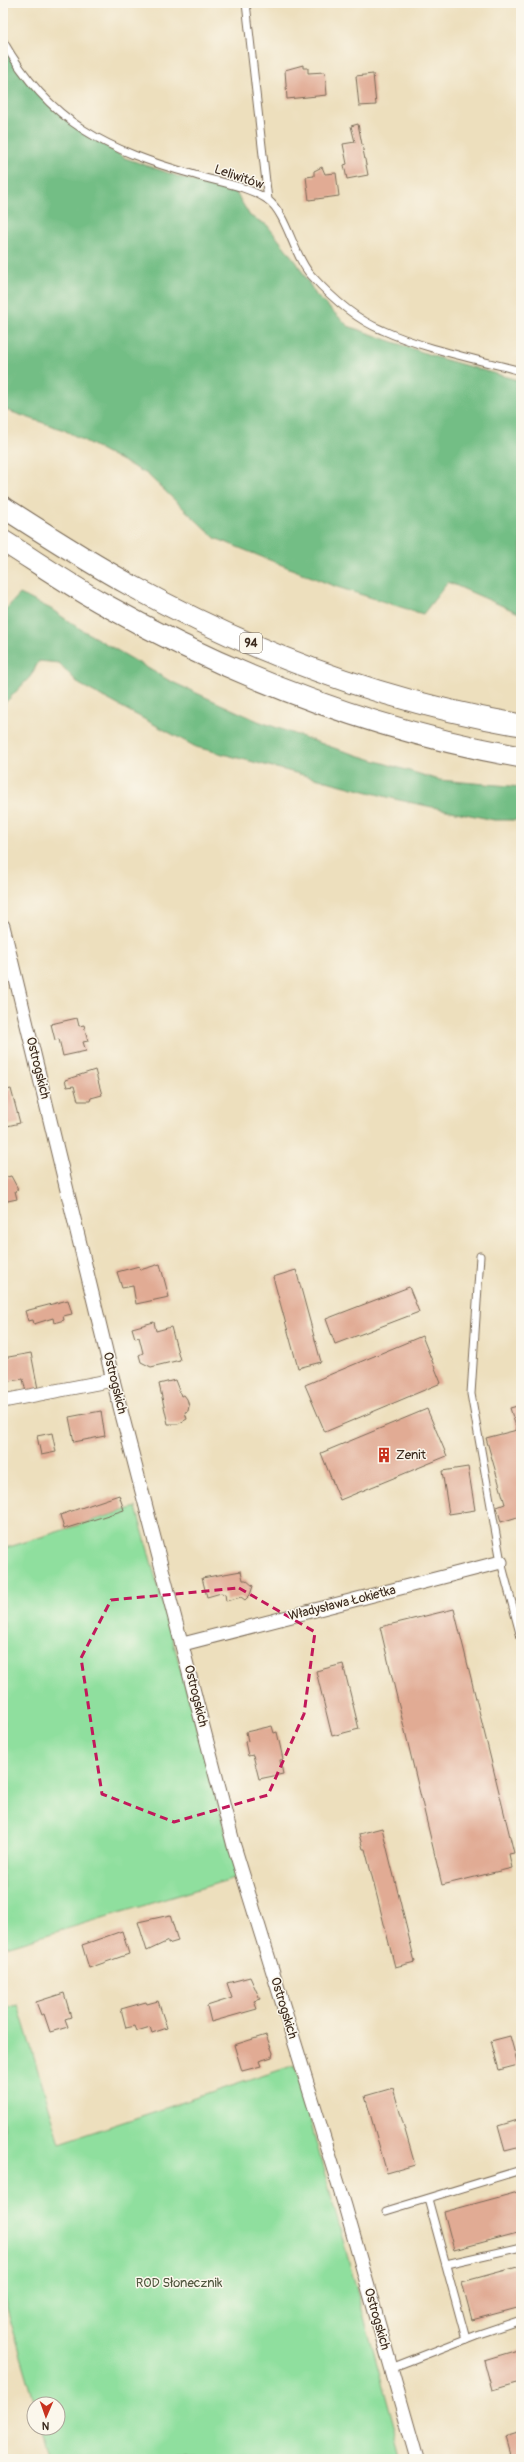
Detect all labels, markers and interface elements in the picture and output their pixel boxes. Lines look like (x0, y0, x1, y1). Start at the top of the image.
street label: Leliwitów (212, 161, 266, 193)
road number: 94 (240, 633, 262, 653)
street label: Ostrogskich (23, 1035, 53, 1101)
street label: Ostrogskich (100, 1350, 130, 1416)
building icon: Zenit (375, 1446, 393, 1464)
place label: Zenit (396, 1447, 427, 1463)
street label: Władysława Łokietka (287, 1582, 397, 1624)
street label: Ostrogskich (181, 1663, 211, 1729)
street label: Ostrogskich (267, 1975, 301, 2041)
park label: ROD Słonecznik (136, 2275, 223, 2291)
street label: Ostrogskich (361, 2286, 393, 2352)
north arrow (26, 2396, 66, 2436)
text: N (41, 2419, 50, 2432)

